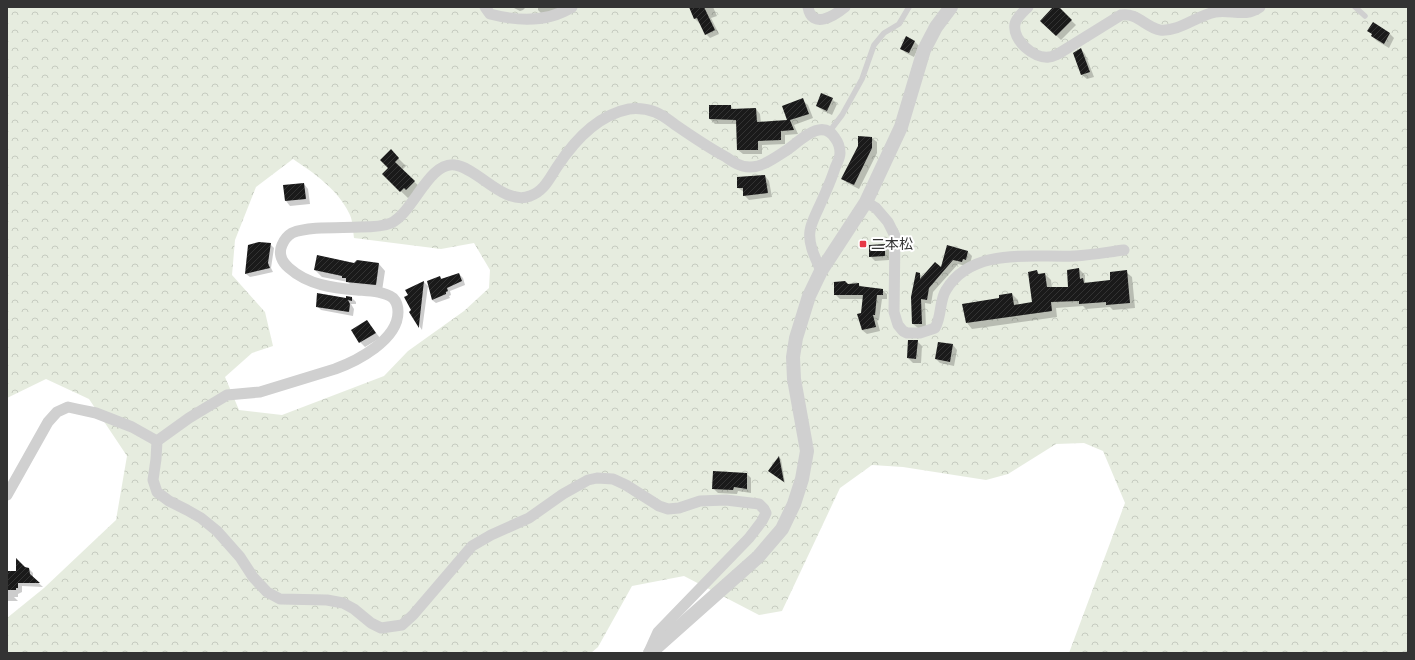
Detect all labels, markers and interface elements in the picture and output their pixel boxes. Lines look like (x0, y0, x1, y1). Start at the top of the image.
place label: 二本松 (871, 236, 913, 252)
marker: 二本松 (858, 239, 868, 249)

